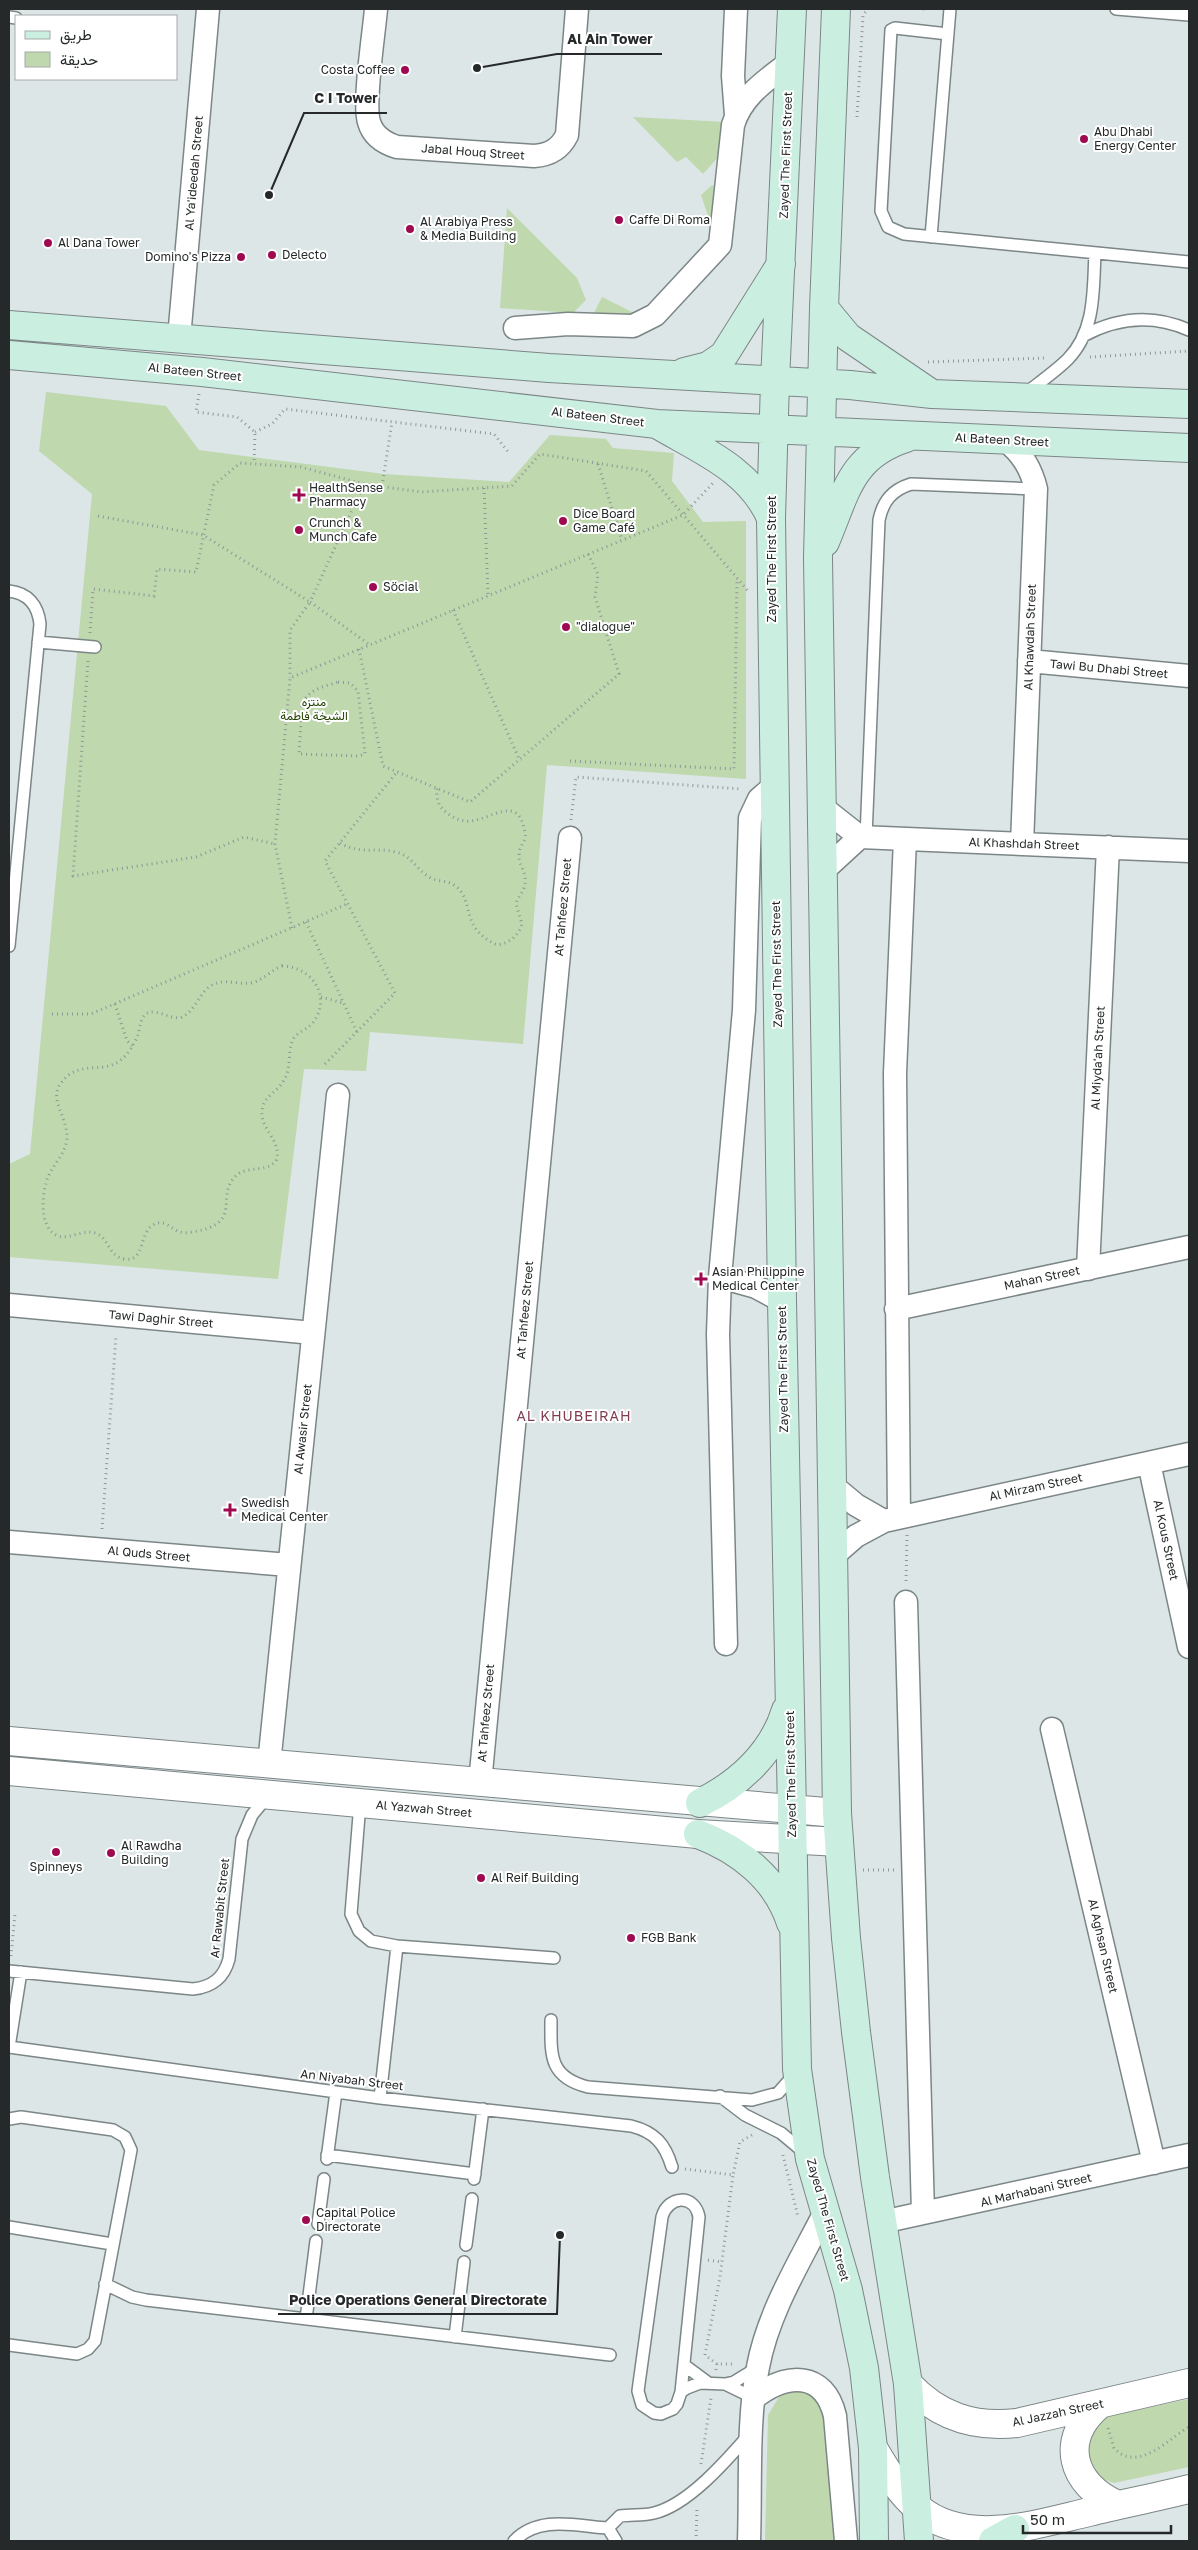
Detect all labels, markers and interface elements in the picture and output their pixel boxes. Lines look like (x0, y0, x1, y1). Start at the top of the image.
legend (15, 15, 178, 80)
text: طريق (60, 25, 92, 45)
callout: Al Ain Tower (557, 25, 662, 54)
text: Al Ain Tower (567, 30, 653, 47)
text: حديقة (60, 50, 98, 69)
place label: Costa Coffee (321, 62, 395, 77)
marker: Costa Coffee (399, 64, 411, 76)
callout: C I Tower (304, 84, 387, 113)
text: C I Tower (314, 89, 378, 106)
street label: Zayed The First Street (776, 91, 795, 219)
street label: Al Ya'ideedah Street (181, 115, 206, 231)
place label: Abu Dhabi Energy Center (1094, 124, 1176, 153)
marker: Abu Dhabi Energy Center (1078, 133, 1090, 145)
street label: Jabal Houq Street (421, 140, 526, 163)
place label: Caffe Di Roma (629, 212, 710, 227)
place label: Al Arabiya Press & Media Building (420, 214, 516, 243)
marker: Caffe Di Roma (613, 214, 625, 226)
marker: Al Arabiya Press & Media Building (404, 223, 416, 235)
place label: Al Dana Tower (58, 235, 140, 250)
marker: Al Dana Tower (42, 237, 54, 249)
place label: Delecto (282, 247, 327, 262)
place label: Domino's Pizza (145, 249, 231, 264)
marker: Delecto (266, 249, 278, 261)
marker: Domino's Pizza (235, 251, 247, 263)
street label: Al Bateen Street (148, 359, 243, 384)
street label: Al Bateen Street (551, 403, 646, 430)
street label: Al Bateen Street (955, 430, 1050, 449)
place label: HealthSense Pharmacy (309, 480, 383, 509)
marker: HealthSense Pharmacy (293, 489, 305, 501)
street label: Zayed The First Street (764, 495, 779, 623)
place label: Dice Board Game Café (573, 506, 635, 535)
place label: Crunch & Munch Cafe (309, 515, 377, 544)
marker: Dice Board Game Café (557, 515, 569, 527)
marker: Crunch & Munch Cafe (293, 524, 305, 536)
place label: Söcial (383, 579, 418, 594)
marker: Söcial (367, 581, 379, 593)
street label: Al Khawdah Street (1020, 583, 1039, 691)
place label: "dialogue" (576, 619, 635, 634)
marker: "dialogue" (560, 621, 572, 633)
street label: Tawi Bu Dhabi Street (1049, 656, 1169, 681)
park label: منتزه الشيخة فاطمة (280, 694, 348, 723)
street label: Al Khashdah Street (968, 834, 1080, 853)
street label: At Tahfeez Street (551, 857, 574, 957)
street label: Zayed The First Street (768, 900, 785, 1028)
street label: Al Miyda'ah Street (1087, 1005, 1108, 1110)
street label: At Tahfeez Street (513, 1260, 536, 1360)
street label: Mahan Street (1003, 1262, 1081, 1293)
place label: Asian Philippine Medical Center (712, 1264, 805, 1293)
marker: Asian Philippine Medical Center (694, 1272, 708, 1286)
street label: Zayed The First Street (774, 1305, 791, 1433)
street label: Tawi Daghir Street (108, 1306, 214, 1331)
street label: Al Awasir Street (290, 1383, 315, 1475)
district label: AL KHUBEIRAH (516, 1407, 632, 1424)
street label: Al Mirzam Street (988, 1469, 1084, 1504)
place label: Swedish Medical Center (241, 1495, 328, 1524)
street label: Al Kous Street (1151, 1498, 1182, 1582)
marker: Swedish Medical Center (223, 1503, 237, 1517)
street label: Al Quds Street (107, 1542, 191, 1565)
street label: At Tahfeez Street (474, 1663, 497, 1763)
street label: Zayed The First Street (782, 1710, 799, 1838)
street label: Al Yazwah Street (375, 1797, 473, 1820)
place label: Al Rawdha Building (121, 1838, 181, 1867)
marker: Spinneys (50, 1846, 62, 1858)
marker: Al Rawdha Building (105, 1847, 117, 1859)
street label: Ar Rawabit Street (207, 1857, 232, 1959)
place label: Spinneys (30, 1859, 82, 1874)
place label: Al Reif Building (491, 1870, 579, 1885)
marker: Al Reif Building (475, 1872, 487, 1884)
street label: Al Aghsan Street (1085, 1897, 1122, 1995)
place label: FGB Bank (641, 1930, 697, 1945)
marker: FGB Bank (625, 1932, 637, 1944)
street label: An Niyabah Street (300, 2066, 405, 2093)
street label: Zayed The First Street (804, 2157, 853, 2283)
street label: Al Marhabani Street (979, 2169, 1093, 2210)
place label: Capital Police Directorate (316, 2205, 395, 2234)
marker: Capital Police Directorate (300, 2214, 312, 2226)
callout: Police Operations General Directorate (278, 2285, 557, 2314)
text: Police Operations General Directorate (289, 2291, 547, 2308)
street label: Al Jazzah Street (1011, 2395, 1105, 2430)
scale bar (1023, 2502, 1170, 2534)
text: 50 m (1030, 2510, 1065, 2528)

